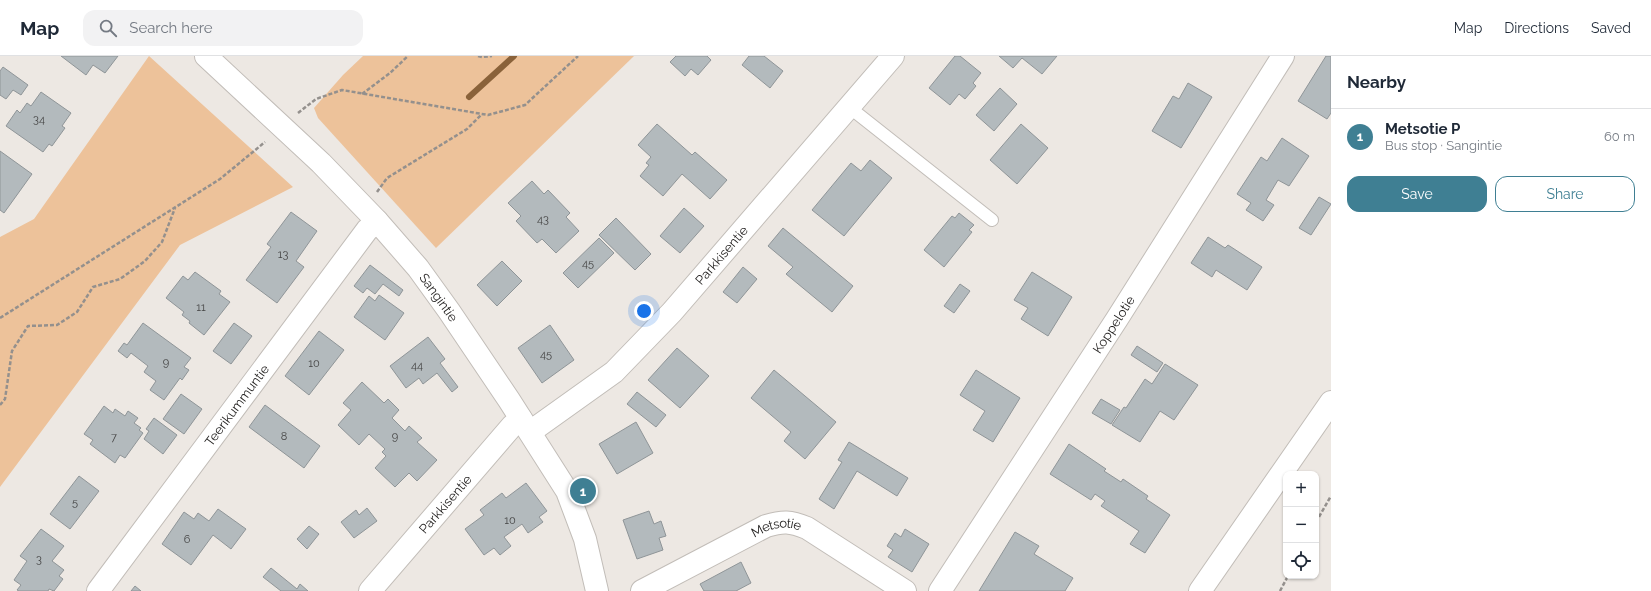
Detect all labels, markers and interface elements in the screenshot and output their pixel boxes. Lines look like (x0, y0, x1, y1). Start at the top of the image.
search box (83, 10, 363, 46)
text: Map (20, 17, 59, 39)
icon: search (97, 17, 119, 39)
text: Search here (129, 19, 213, 37)
text: Map (1454, 20, 1482, 36)
text: Directions (1504, 20, 1569, 36)
text: Saved (1591, 20, 1631, 36)
text: Nearby (1347, 72, 1406, 92)
house number: 34 (33, 113, 45, 126)
text: Metsotie P (1385, 120, 1460, 138)
text: 1 (1357, 129, 1363, 144)
text: 60 m (1604, 129, 1635, 144)
text: Bus stop · Sangintie (1385, 138, 1502, 153)
button: Save (1347, 176, 1487, 212)
button: Share (1495, 176, 1635, 212)
house number: 43 (537, 213, 549, 226)
street label: Parkkisentie (692, 223, 751, 288)
house number: 13 (278, 248, 288, 261)
house number: 45 (582, 257, 594, 270)
street label: Sangintie (416, 270, 461, 325)
street label: Koppelotie (1090, 293, 1138, 356)
house number: 11 (196, 301, 206, 314)
your location (634, 301, 654, 321)
house number: 45 (540, 348, 552, 361)
house number: 9 (163, 356, 169, 369)
house number: 10 (308, 357, 320, 370)
house number: 44 (411, 359, 423, 372)
street label: Teerikummuntie (202, 361, 272, 449)
house number: 8 (281, 430, 287, 443)
house number: 9 (392, 430, 398, 443)
house number: 7 (111, 431, 117, 444)
street label: Parkkisentie (416, 471, 475, 537)
map controls (1283, 471, 1319, 579)
button: + (1283, 471, 1319, 507)
pin: 1 (570, 476, 596, 506)
house number: 5 (72, 496, 78, 509)
button: − (1283, 507, 1319, 543)
house number: 10 (504, 514, 516, 527)
street label: Metsotie (749, 515, 804, 541)
house number: 6 (184, 533, 191, 546)
button: locate (1283, 543, 1319, 579)
house number: 3 (36, 553, 42, 566)

